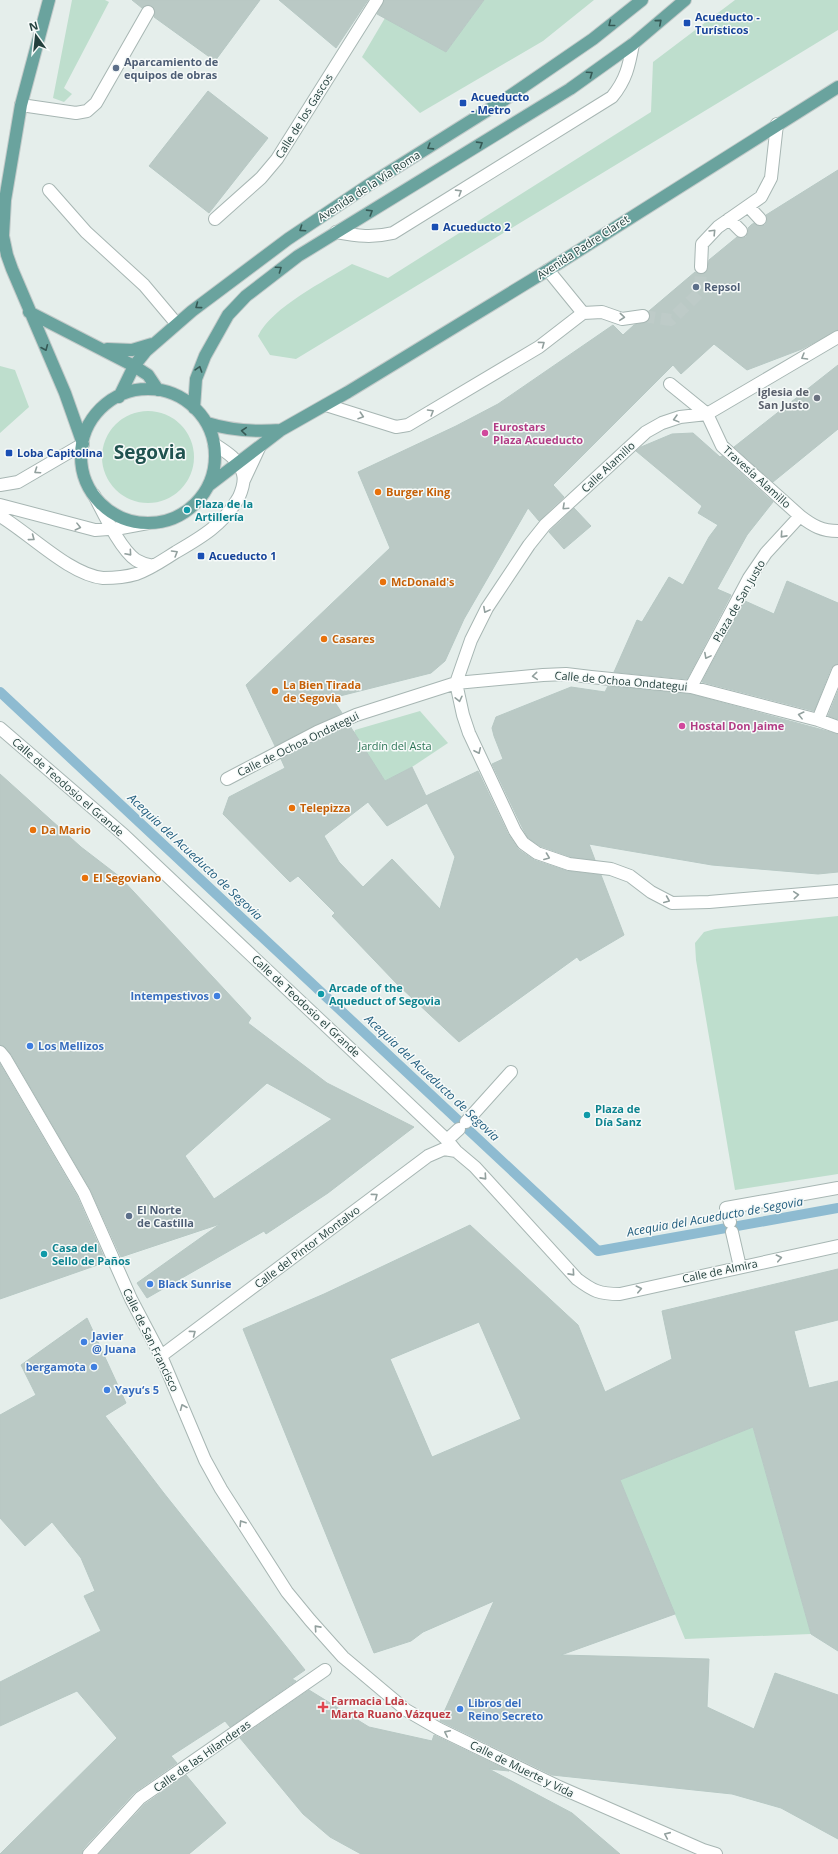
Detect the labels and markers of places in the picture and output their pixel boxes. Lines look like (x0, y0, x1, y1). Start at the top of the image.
place label: Acueducto - Turísticos (695, 9, 760, 37)
marker: Acueducto - Turísticos (682, 18, 692, 28)
place label: Aparcamiento de equipos de obras (124, 54, 219, 82)
marker: Aparcamiento de equipos de obras (111, 63, 121, 73)
place label: Acueducto - Metro (471, 89, 530, 117)
marker: Acueducto - Metro (458, 98, 468, 108)
place label: Acueducto 2 (443, 219, 511, 234)
marker: Acueducto 2 (430, 222, 440, 232)
place label: Repsol (704, 279, 740, 294)
marker: Repsol (691, 282, 701, 292)
place label: Iglesia de San Justo (758, 384, 809, 412)
marker: Iglesia de San Justo (812, 393, 822, 403)
place label: Eurostars Plaza Acueducto (493, 419, 583, 447)
marker: Eurostars Plaza Acueducto (480, 428, 490, 438)
place label: Loba Capitolina (17, 445, 103, 460)
marker: Loba Capitolina (4, 448, 14, 458)
place label: Burger King (386, 484, 451, 499)
marker: Burger King (373, 487, 383, 497)
place label: Plaza de la Artillería (195, 496, 253, 524)
marker: Plaza de la Artillería (182, 505, 192, 515)
place label: Acueducto 1 (209, 548, 277, 563)
marker: Acueducto 1 (196, 551, 206, 561)
place label: McDonald's (391, 574, 455, 589)
marker: McDonald's (378, 577, 388, 587)
place label: Casares (332, 631, 375, 646)
marker: Casares (319, 634, 329, 644)
place label: La Bien Tirada de Segovia (283, 677, 361, 705)
marker: La Bien Tirada de Segovia (270, 686, 280, 696)
place label: Hostal Don Jaime (690, 718, 785, 733)
marker: Hostal Don Jaime (677, 721, 687, 731)
place label: Telepizza (300, 800, 350, 815)
marker: Telepizza (287, 803, 297, 813)
place label: Da Mario (41, 822, 91, 837)
marker: Da Mario (28, 825, 38, 835)
place label: El Segoviano (93, 870, 161, 885)
marker: El Segoviano (80, 873, 90, 883)
place label: Arcade of the Aqueduct of Segovia (329, 980, 441, 1008)
place label: Intempestivos (130, 988, 210, 1003)
marker: Arcade of the Aqueduct of Segovia (316, 989, 326, 999)
marker: Intempestivos (212, 991, 222, 1001)
place label: Los Mellizos (38, 1038, 104, 1053)
marker: Los Mellizos (25, 1041, 35, 1051)
place label: Plaza de Día Sanz (595, 1101, 642, 1129)
marker: Plaza de Día Sanz (582, 1110, 592, 1120)
place label: El Norte de Castilla (137, 1202, 194, 1230)
marker: El Norte de Castilla (124, 1211, 134, 1221)
place label: Casa del Sello de Paños (52, 1240, 131, 1268)
marker: Casa del Sello de Paños (39, 1249, 49, 1259)
place label: Black Sunrise (158, 1276, 232, 1291)
marker: Black Sunrise (145, 1279, 155, 1289)
place label: Javier @ Juana (91, 1328, 136, 1356)
marker: Javier @ Juana (79, 1337, 89, 1347)
place label: bergamota (26, 1359, 86, 1374)
marker: bergamota (89, 1362, 99, 1372)
place label: Yayu‘s 5 (115, 1382, 159, 1397)
marker: Yayu‘s 5 (102, 1385, 112, 1395)
place label: Farmacia Lda. Marta Ruano Vázquez (331, 1693, 451, 1721)
place label: Libros del Reino Secreto (468, 1695, 543, 1723)
marker: Farmacia Lda. Marta Ruano Vázquez (318, 1702, 328, 1712)
marker: Libros del Reino Secreto (455, 1704, 465, 1714)

